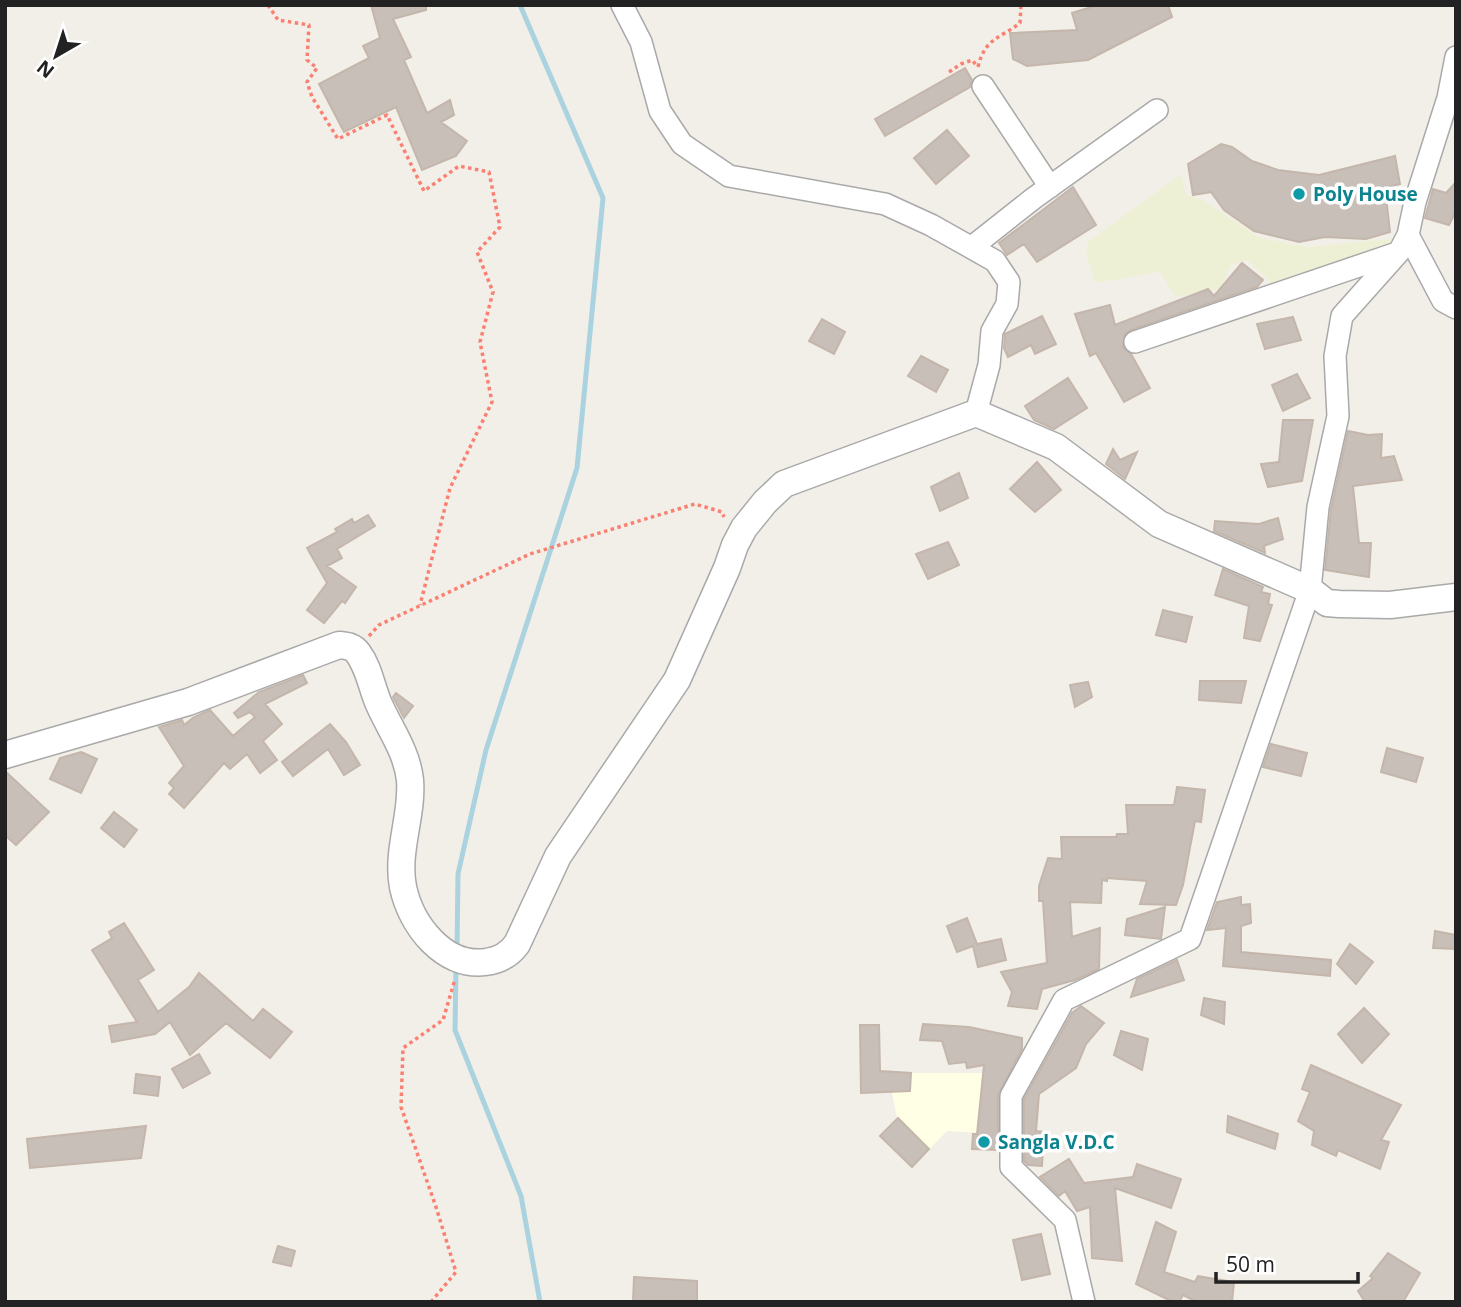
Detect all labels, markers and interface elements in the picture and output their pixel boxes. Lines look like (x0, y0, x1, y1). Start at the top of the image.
north arrow (21, 21, 91, 91)
text: N (31, 54, 59, 84)
place label: Poly House (1313, 181, 1418, 207)
marker: Poly House (1291, 186, 1307, 202)
place label: Sangla V.D.C (998, 1129, 1115, 1155)
marker: Sangla V.D.C (976, 1134, 992, 1150)
scale bar (1216, 1240, 1358, 1284)
text: 50 m (1226, 1250, 1275, 1278)

